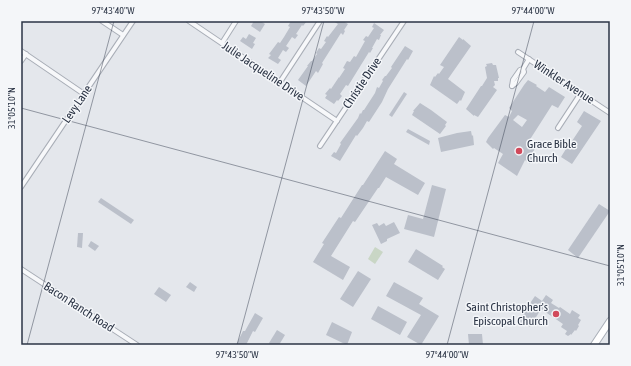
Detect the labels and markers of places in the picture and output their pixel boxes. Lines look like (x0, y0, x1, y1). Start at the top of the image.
place label: Grace Bible Church (527, 137, 576, 165)
marker: Grace Bible Church (514, 146, 524, 156)
place label: Saint Christopher's Episcopal Church (466, 300, 548, 328)
marker: Saint Christopher's Episcopal Church (551, 309, 561, 319)

